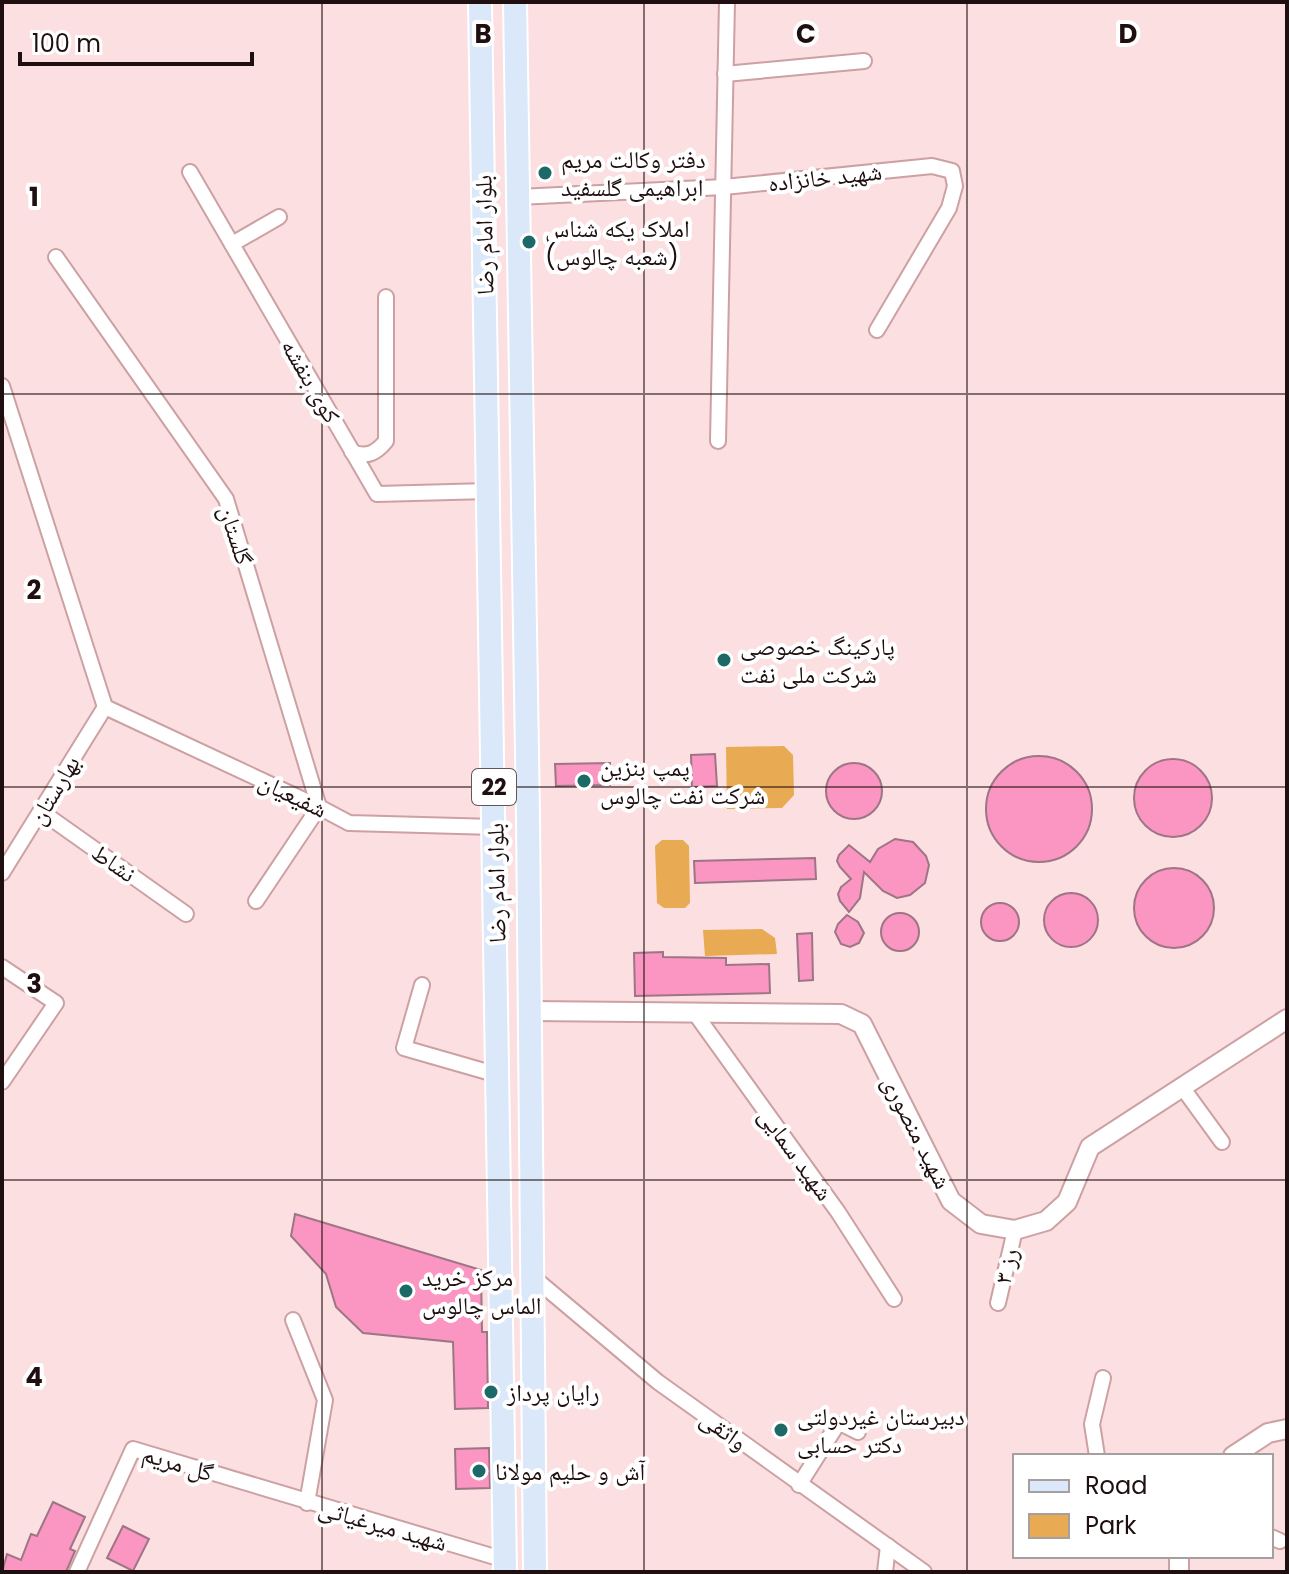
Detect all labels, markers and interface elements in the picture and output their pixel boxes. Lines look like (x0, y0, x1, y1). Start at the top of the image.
scale bar (20, 16, 252, 66)
text: B (474, 16, 492, 52)
text: C (796, 16, 816, 52)
text: D (1119, 16, 1138, 52)
text: 100 m (32, 27, 101, 60)
place label: دفتر وکالت مریم ابراهیمی گلسفید (561, 143, 706, 204)
street label: شهید خانزاده (766, 155, 884, 199)
marker: دفتر وکالت مریم ابراهیمی گلسفید (536, 164, 554, 182)
street label: بلوار امام رضا (466, 175, 502, 295)
text: 1 (29, 179, 39, 215)
place label: املاک یکه شناس (شعبه چالوس) (545, 212, 690, 273)
marker: املاک یکه شناس (شعبه چالوس) (520, 233, 538, 251)
street label: کوی بنفشه (274, 333, 348, 429)
street label: گلستان (211, 501, 261, 569)
text: 2 (27, 572, 42, 608)
place label: پارکینگ خصوصی شرکت ملی نفت (740, 630, 895, 691)
marker: پارکینگ خصوصی شرکت ملی نفت (715, 651, 733, 669)
street label: بهارستان (20, 749, 88, 831)
place label: پمپ بنزین شرکت نفت چالوس (600, 751, 765, 812)
street label: شفیعیان (253, 764, 333, 826)
road number: 22 (472, 769, 516, 805)
marker: پمپ بنزین شرکت نفت چالوس (575, 772, 593, 790)
street label: بلوار امام رضا (478, 823, 514, 943)
street label: نشاط (85, 836, 143, 890)
text: 3 (26, 966, 42, 1002)
street label: شهید منصوری (874, 1070, 960, 1194)
street label: شهید سمایی (751, 1101, 841, 1207)
street label: رز ۳ (986, 1245, 1026, 1287)
place label: مرکز خرید الماس چالوس (422, 1261, 541, 1322)
marker: مرکز خرید الماس چالوس (397, 1282, 415, 1300)
text: 4 (25, 1359, 43, 1395)
place label: رایان پرداز (506, 1376, 600, 1409)
marker: رایان پرداز (482, 1383, 500, 1401)
place label: دبیرستان غیردولتی دکتر حسابی (797, 1400, 965, 1461)
street label: واثقی (694, 1402, 754, 1458)
marker: دبیرستان غیردولتی دکتر حسابی (772, 1421, 790, 1439)
street label: گل مریم (139, 1437, 217, 1489)
legend (1013, 1454, 1273, 1558)
place label: آش و حلیم مولانا (495, 1455, 646, 1488)
marker: آش و حلیم مولانا (470, 1462, 488, 1480)
text: Road (1085, 1469, 1147, 1502)
street label: شهید میرغیاثی (315, 1491, 451, 1559)
text: Park (1085, 1509, 1137, 1542)

